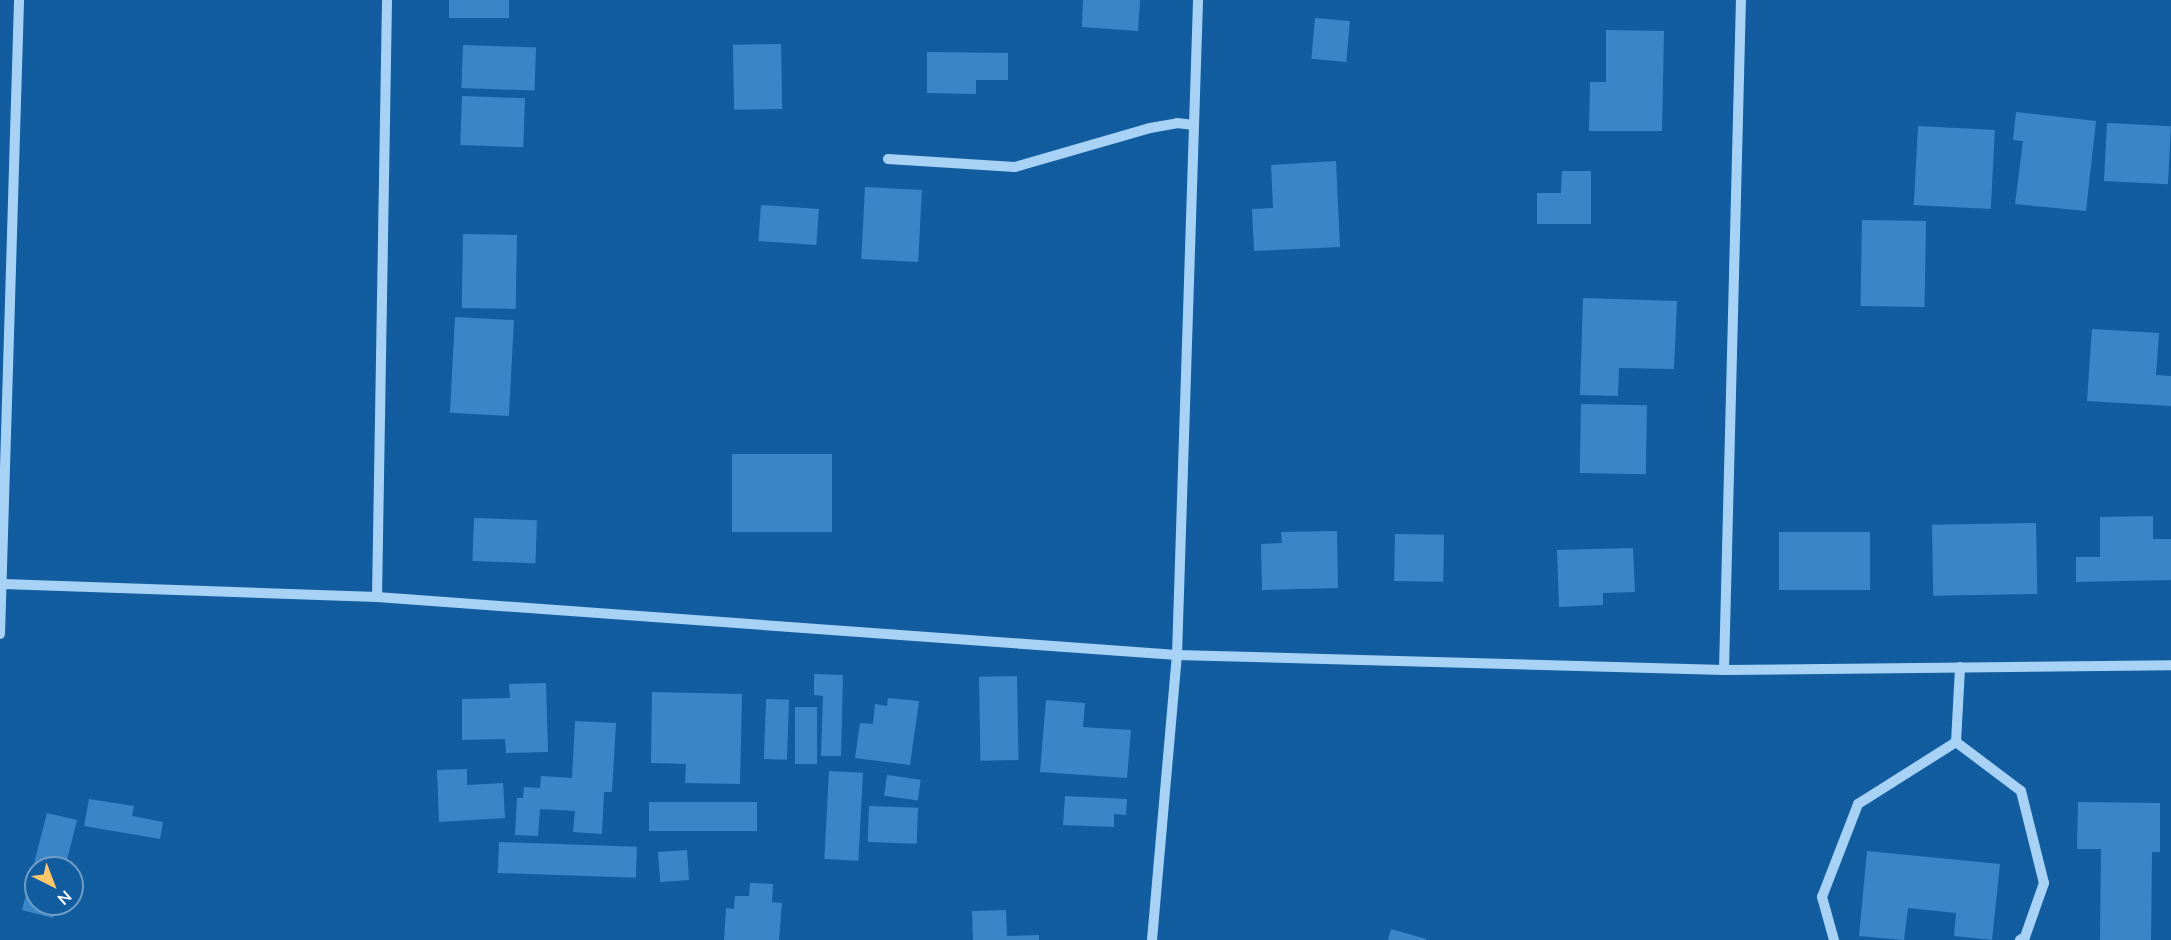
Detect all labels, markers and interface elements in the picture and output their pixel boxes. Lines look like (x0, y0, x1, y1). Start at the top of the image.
north arrow (24, 856, 84, 916)
text: N (54, 886, 76, 909)

